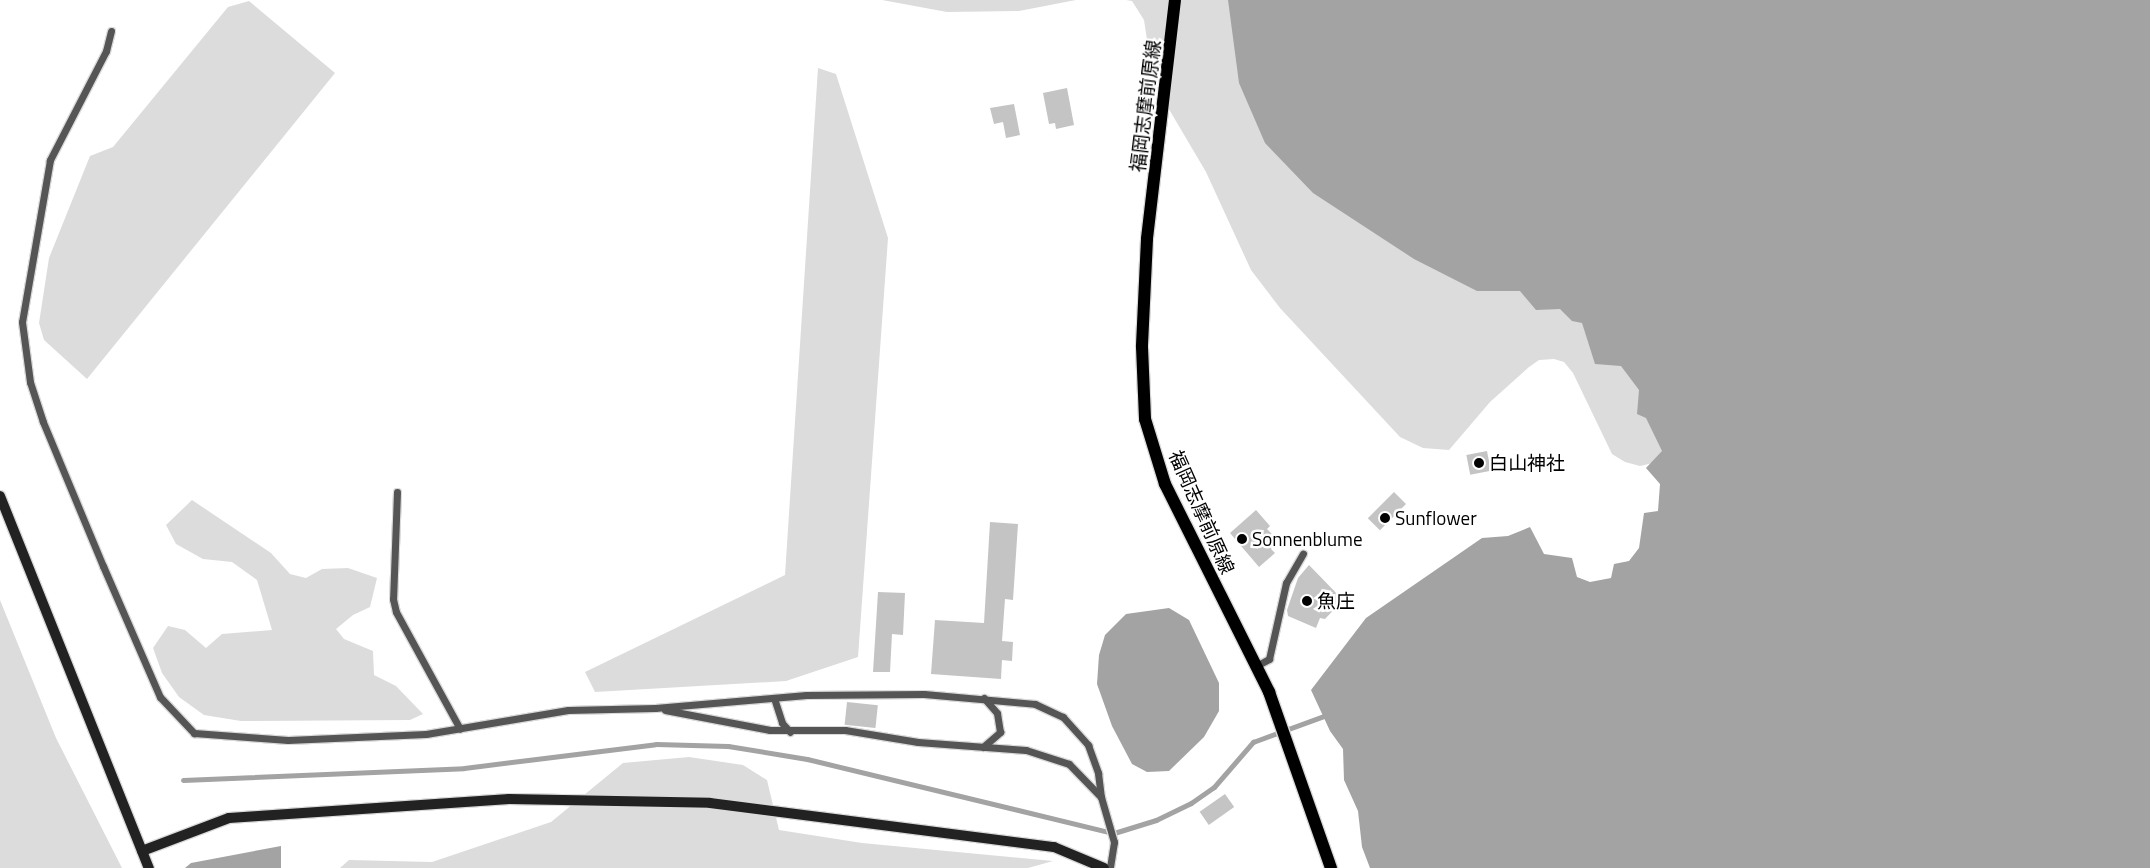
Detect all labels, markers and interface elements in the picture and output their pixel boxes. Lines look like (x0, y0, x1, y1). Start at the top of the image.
street label: 福岡志摩前原線 (1126, 39, 1164, 173)
street label: 福岡志摩前原線 (1165, 447, 1239, 577)
place label: 白山神社 (1489, 452, 1565, 474)
marker: 白山神社 (1473, 457, 1485, 469)
place label: Sunflower (1395, 507, 1477, 529)
marker: Sunflower (1379, 512, 1391, 524)
place label: Sonnenblume (1252, 528, 1362, 550)
marker: Sonnenblume (1236, 533, 1248, 545)
place label: 魚庄 (1317, 590, 1355, 612)
marker: 魚庄 (1301, 595, 1313, 607)

